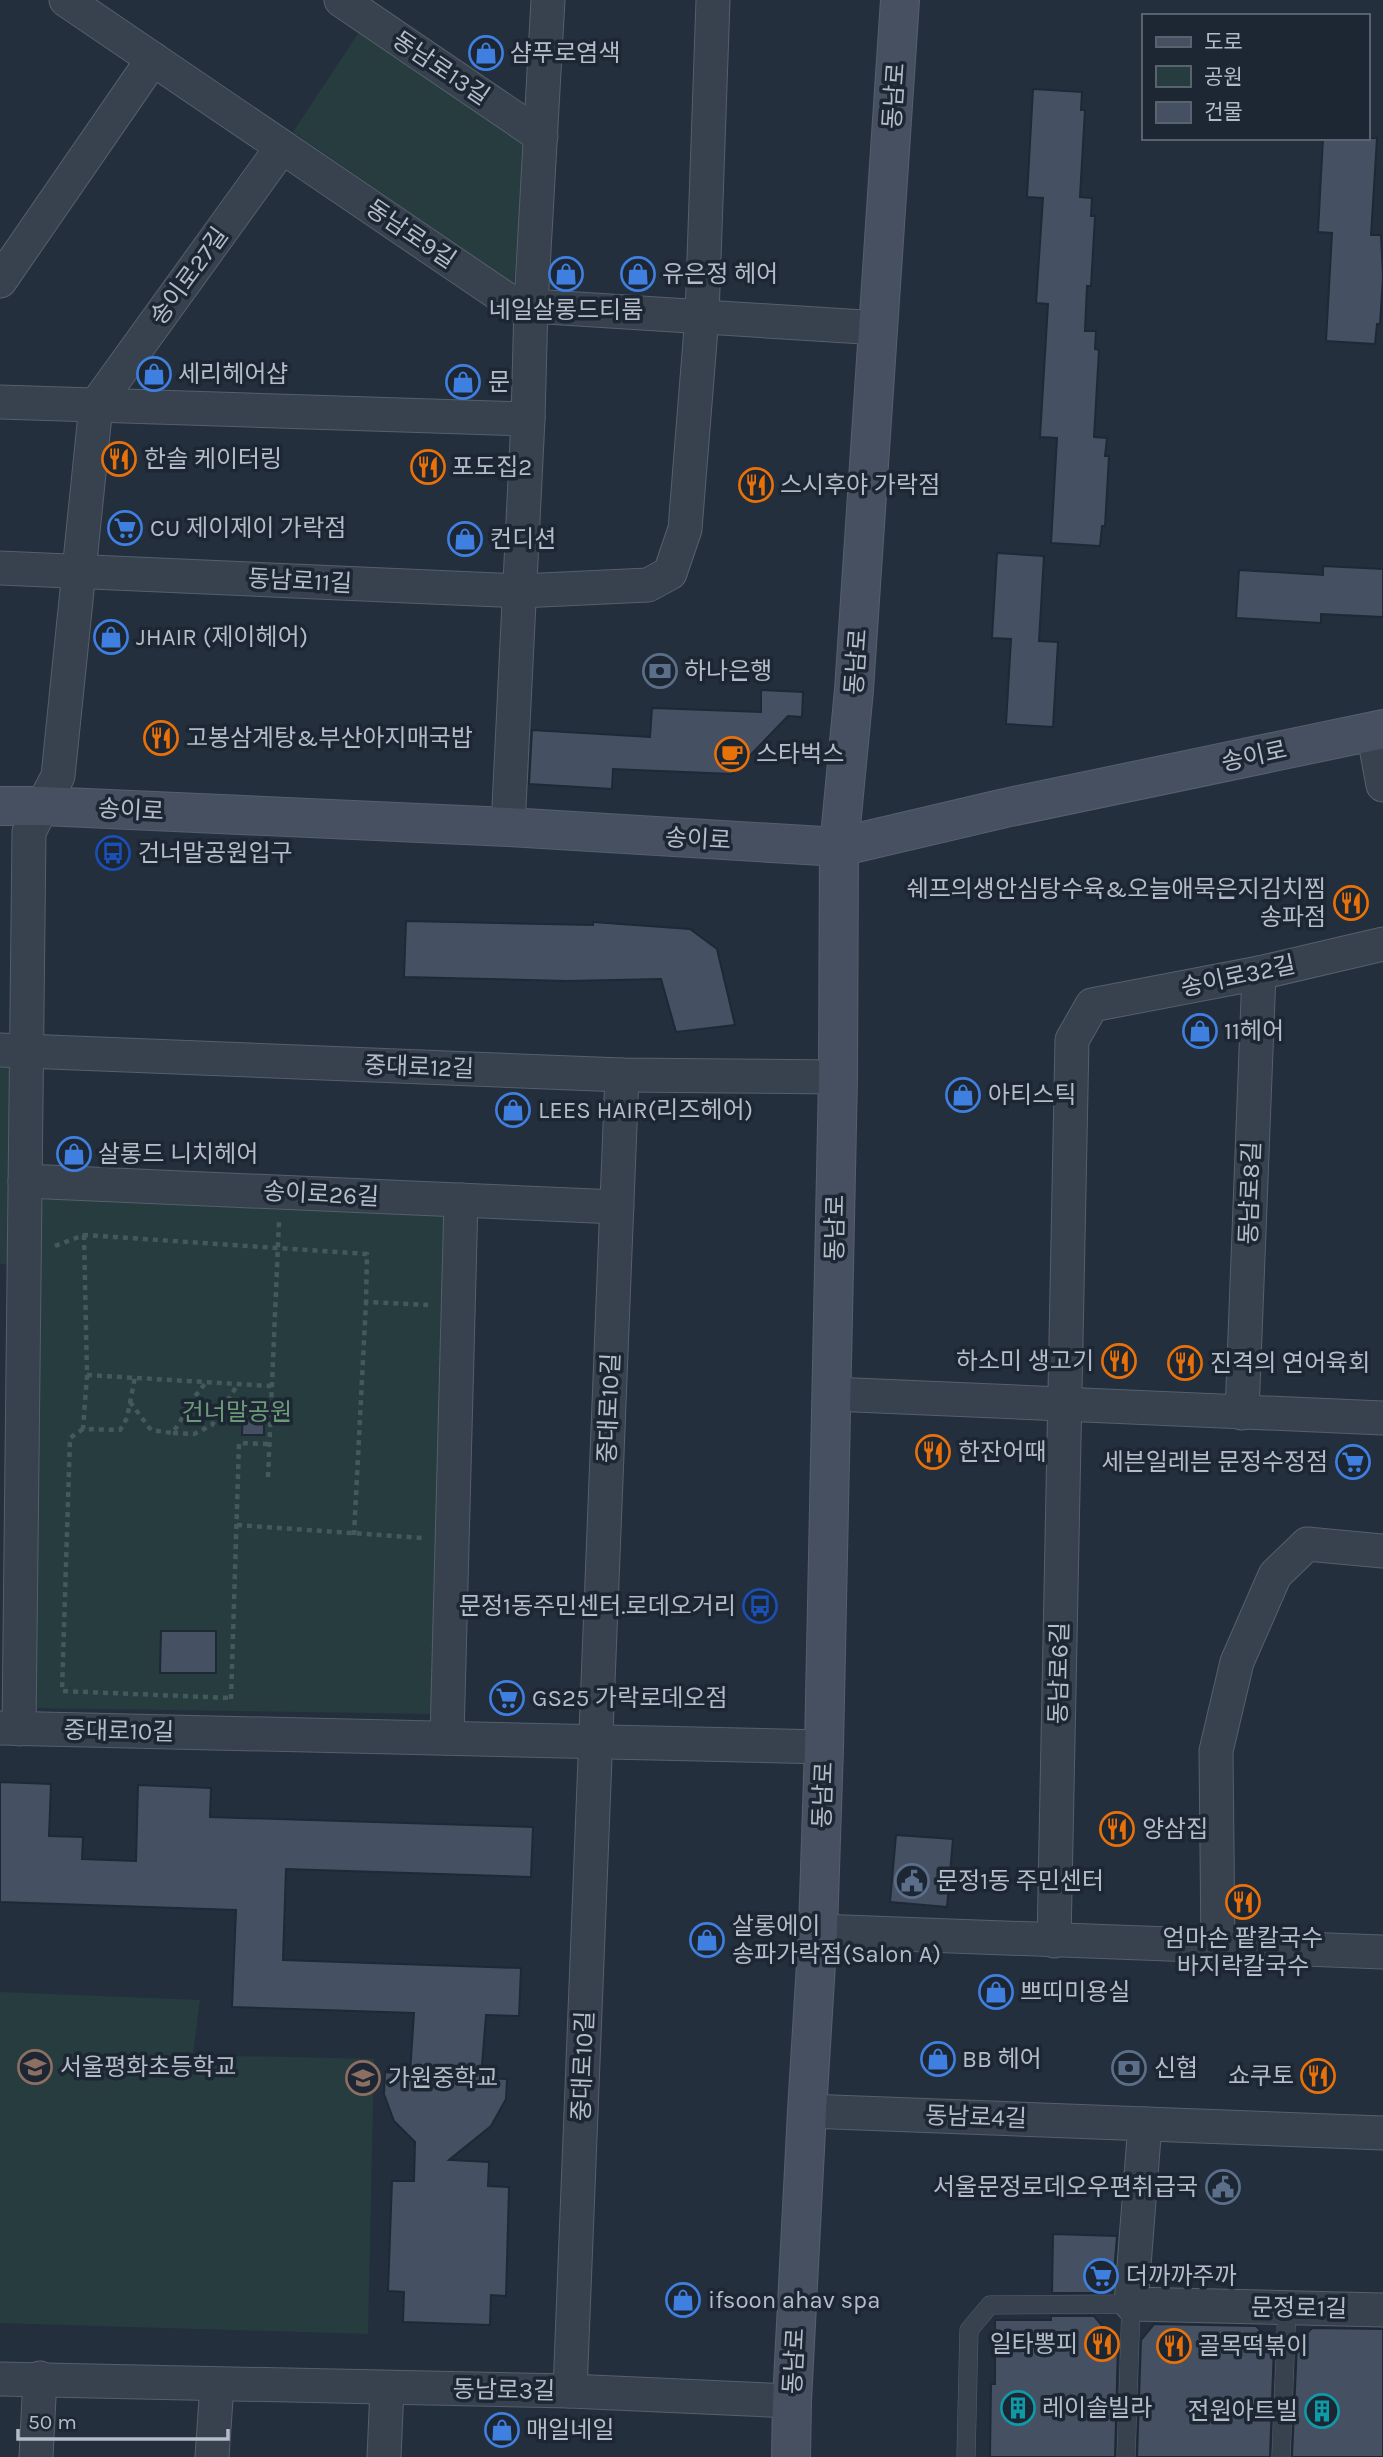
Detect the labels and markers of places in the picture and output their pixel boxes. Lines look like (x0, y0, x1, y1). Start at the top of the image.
shop icon: 샴푸로염색 (467, 34, 505, 72)
place label: 샴푸로염색 (510, 39, 620, 67)
shop icon: 네일살롱드티룸 (547, 255, 585, 293)
shop icon: 유은정 헤어 (619, 255, 657, 293)
place label: 유은정 헤어 (662, 260, 778, 288)
place label: 네일살롱드티룸 (489, 296, 643, 324)
shop icon: 세리헤어샵 (135, 355, 173, 393)
place label: 세리헤어샵 (178, 360, 288, 388)
shop icon: 문 (444, 363, 482, 401)
place label: 문 (488, 368, 510, 396)
restaurant icon: 한솔 케이터링 (100, 440, 138, 478)
place label: 한솔 케이터링 (144, 445, 282, 473)
restaurant icon: 포도집2 (409, 448, 447, 486)
place label: 포도집2 (452, 453, 532, 481)
restaurant icon: 스시후야 가락점 (737, 466, 775, 504)
place label: 스시후야 가락점 (780, 471, 940, 499)
supermarket icon: CU 제이제이 가락점 (106, 509, 144, 547)
place label: CU 제이제이 가락점 (150, 514, 346, 542)
shop icon: 컨디션 (446, 520, 484, 558)
place label: 컨디션 (490, 525, 556, 553)
shop icon: JHAIR (제이헤어) (92, 618, 130, 656)
place label: JHAIR (제이헤어) (136, 623, 308, 651)
bank icon: 하나은행 (641, 652, 679, 690)
place label: 하나은행 (684, 657, 772, 685)
restaurant icon: 고봉삼계탕&부산아지매국밥 (142, 719, 180, 757)
place label: 고봉삼계탕&부산아지매국밥 (186, 724, 473, 752)
cafe icon: 스타벅스 (713, 735, 751, 773)
place label: 스타벅스 (756, 740, 844, 768)
bus stop icon: 건너말공원입구 (94, 834, 132, 872)
place label: 건너말공원입구 (138, 839, 293, 867)
place label: 쉐프의생안심탕수육&오늘애묵은지김치찜 송파점 (907, 875, 1326, 931)
restaurant icon: 쉐프의생안심탕수육&오늘애묵은지김치찜 송파점 (1332, 884, 1370, 922)
shop icon: 11헤어 (1181, 1012, 1219, 1050)
place label: 11헤어 (1224, 1017, 1284, 1045)
shop icon: 아티스틱 (944, 1076, 982, 1114)
place label: 아티스틱 (988, 1081, 1076, 1109)
shop icon: LEES HAIR(리즈헤어) (494, 1091, 532, 1129)
place label: LEES HAIR(리즈헤어) (538, 1096, 753, 1124)
shop icon: 살롱드 니치헤어 (55, 1135, 93, 1173)
place label: 살롱드 니치헤어 (98, 1140, 258, 1168)
restaurant icon: 하소미 생고기 (1100, 1342, 1138, 1380)
restaurant icon: 진격의 연어육회 (1166, 1344, 1204, 1382)
place label: 하소미 생고기 (956, 1347, 1094, 1375)
place label: 진격의 연어육회 (1210, 1349, 1370, 1377)
restaurant icon: 한잔어때 (914, 1433, 952, 1471)
place label: 한잔어때 (958, 1438, 1046, 1466)
supermarket icon: 세븐일레븐 문정수정점 (1334, 1443, 1372, 1481)
place label: 세븐일레븐 문정수정점 (1102, 1448, 1328, 1476)
bus stop icon: 문정1동주민센터.로데오거리 (741, 1587, 779, 1625)
place label: 문정1동주민센터.로데오거리 (459, 1592, 736, 1620)
supermarket icon: GS25 가락로데오점 (488, 1679, 526, 1717)
place label: GS25 가락로데오점 (532, 1684, 728, 1712)
restaurant icon: 양삼집 (1098, 1810, 1136, 1848)
place label: 양삼집 (1142, 1815, 1208, 1843)
public building icon: 문정1동 주민센터 (893, 1862, 931, 1900)
place label: 문정1동 주민센터 (936, 1867, 1104, 1895)
restaurant icon: 엄마손 팥칼국수 바지락칼국수 (1224, 1883, 1262, 1921)
place label: 살롱에이 송파가락점(Salon A) (732, 1912, 941, 1968)
shop icon: 살롱에이 송파가락점(Salon A) (688, 1921, 726, 1959)
place label: 엄마손 팥칼국수 바지락칼국수 (1163, 1924, 1323, 1980)
shop icon: 쁘띠미용실 (977, 1973, 1015, 2011)
place label: 쁘띠미용실 (1020, 1978, 1130, 2006)
shop icon: BB 헤어 (919, 2040, 957, 2078)
place label: BB 헤어 (962, 2045, 1042, 2073)
school or university icon: 서울평화초등학교 (16, 2048, 54, 2086)
bank icon: 신협 (1110, 2049, 1148, 2087)
place label: 서울평화초등학교 (60, 2053, 237, 2081)
place label: 신협 (1154, 2054, 1198, 2082)
restaurant icon: 쇼쿠토 (1299, 2057, 1337, 2095)
school or university icon: 가원중학교 (344, 2059, 382, 2097)
place label: 쇼쿠토 (1228, 2062, 1294, 2090)
place label: 가원중학교 (388, 2064, 498, 2092)
public building icon: 서울문정로데오우편취급국 (1204, 2168, 1242, 2206)
place label: 서울문정로데오우편취급국 (933, 2173, 1198, 2201)
supermarket icon: 더까까주까 (1082, 2257, 1120, 2295)
place label: 더까까주까 (1126, 2262, 1236, 2290)
shop icon: ifsoon ahav spa (664, 2281, 702, 2319)
place label: ifsoon ahav spa (708, 2286, 880, 2314)
restaurant icon: 일타뽕피 (1083, 2325, 1121, 2363)
restaurant icon: 골목떡볶이 (1155, 2327, 1193, 2365)
place label: 일타뽕피 (990, 2330, 1078, 2358)
place label: 골목떡볶이 (1198, 2332, 1308, 2360)
building icon: 레이솔빌라 (999, 2389, 1037, 2427)
building icon: 전원아트빌 (1303, 2392, 1341, 2430)
place label: 레이솔빌라 (1042, 2394, 1152, 2422)
place label: 전원아트빌 (1188, 2397, 1298, 2425)
shop icon: 매일네일 (483, 2411, 521, 2449)
place label: 매일네일 (526, 2416, 614, 2444)

